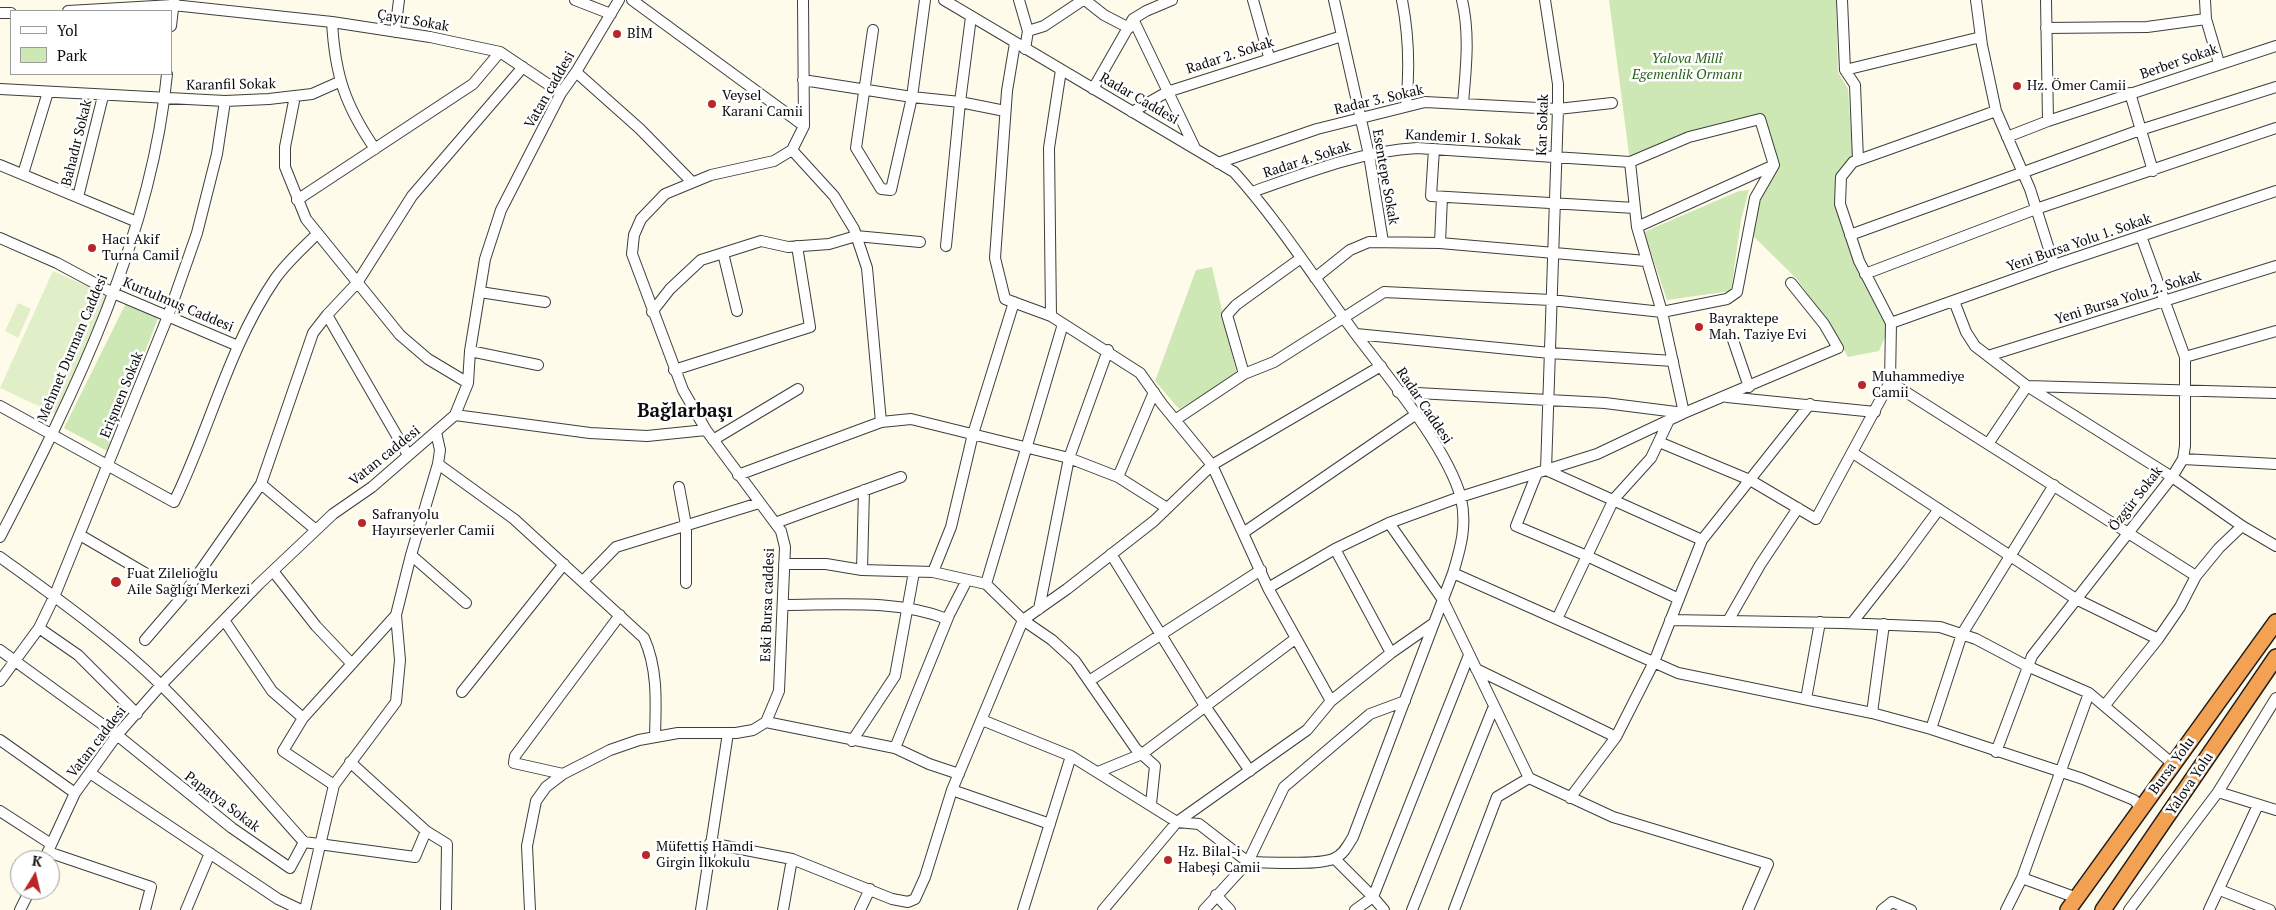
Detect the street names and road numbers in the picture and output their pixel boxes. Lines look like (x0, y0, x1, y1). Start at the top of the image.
street label: Çayır Sokak (376, 6, 450, 36)
street label: Radar 2. Sokak (1184, 34, 1276, 78)
street label: Berber Sokak (2138, 41, 2220, 83)
street label: Vatan caddesi (521, 49, 579, 131)
street label: Radar Caddesi (1096, 70, 1182, 128)
street label: Karanfil Sokak (186, 76, 276, 94)
street label: Radar 3. Sokak (1333, 82, 1425, 118)
street label: Kar Sokak (1534, 94, 1552, 156)
street label: Bahadır Sokak (58, 98, 96, 188)
street label: Kandemir 1. Sokak (1405, 127, 1521, 149)
street label: Esentepe Sokak (1368, 128, 1402, 226)
street label: Radar 4. Sokak (1261, 138, 1353, 182)
street label: Yeni Bursa Yolu 1. Sokak (2004, 210, 2154, 276)
street label: Yeni Bursa Yolu 2. Sokak (2053, 268, 2203, 328)
street label: Mehmet Durman Caddesi (34, 272, 112, 424)
street label: Kurtulmuş Caddesi (120, 274, 236, 336)
street label: Erişmen Sokak (97, 349, 147, 441)
street label: Radar Caddesi (1392, 365, 1456, 447)
street label: Vatan caddesi (346, 422, 424, 490)
street label: Özgür Sokak (2105, 463, 2167, 535)
street label: Eski Bursa caddesi (758, 548, 778, 662)
street label: Vatan caddesi (64, 703, 130, 781)
street label: Bursa Yolu (2146, 734, 2198, 798)
street label: Yalova Yolu (2163, 749, 2217, 819)
street label: Papatya Sokak (181, 768, 263, 836)

